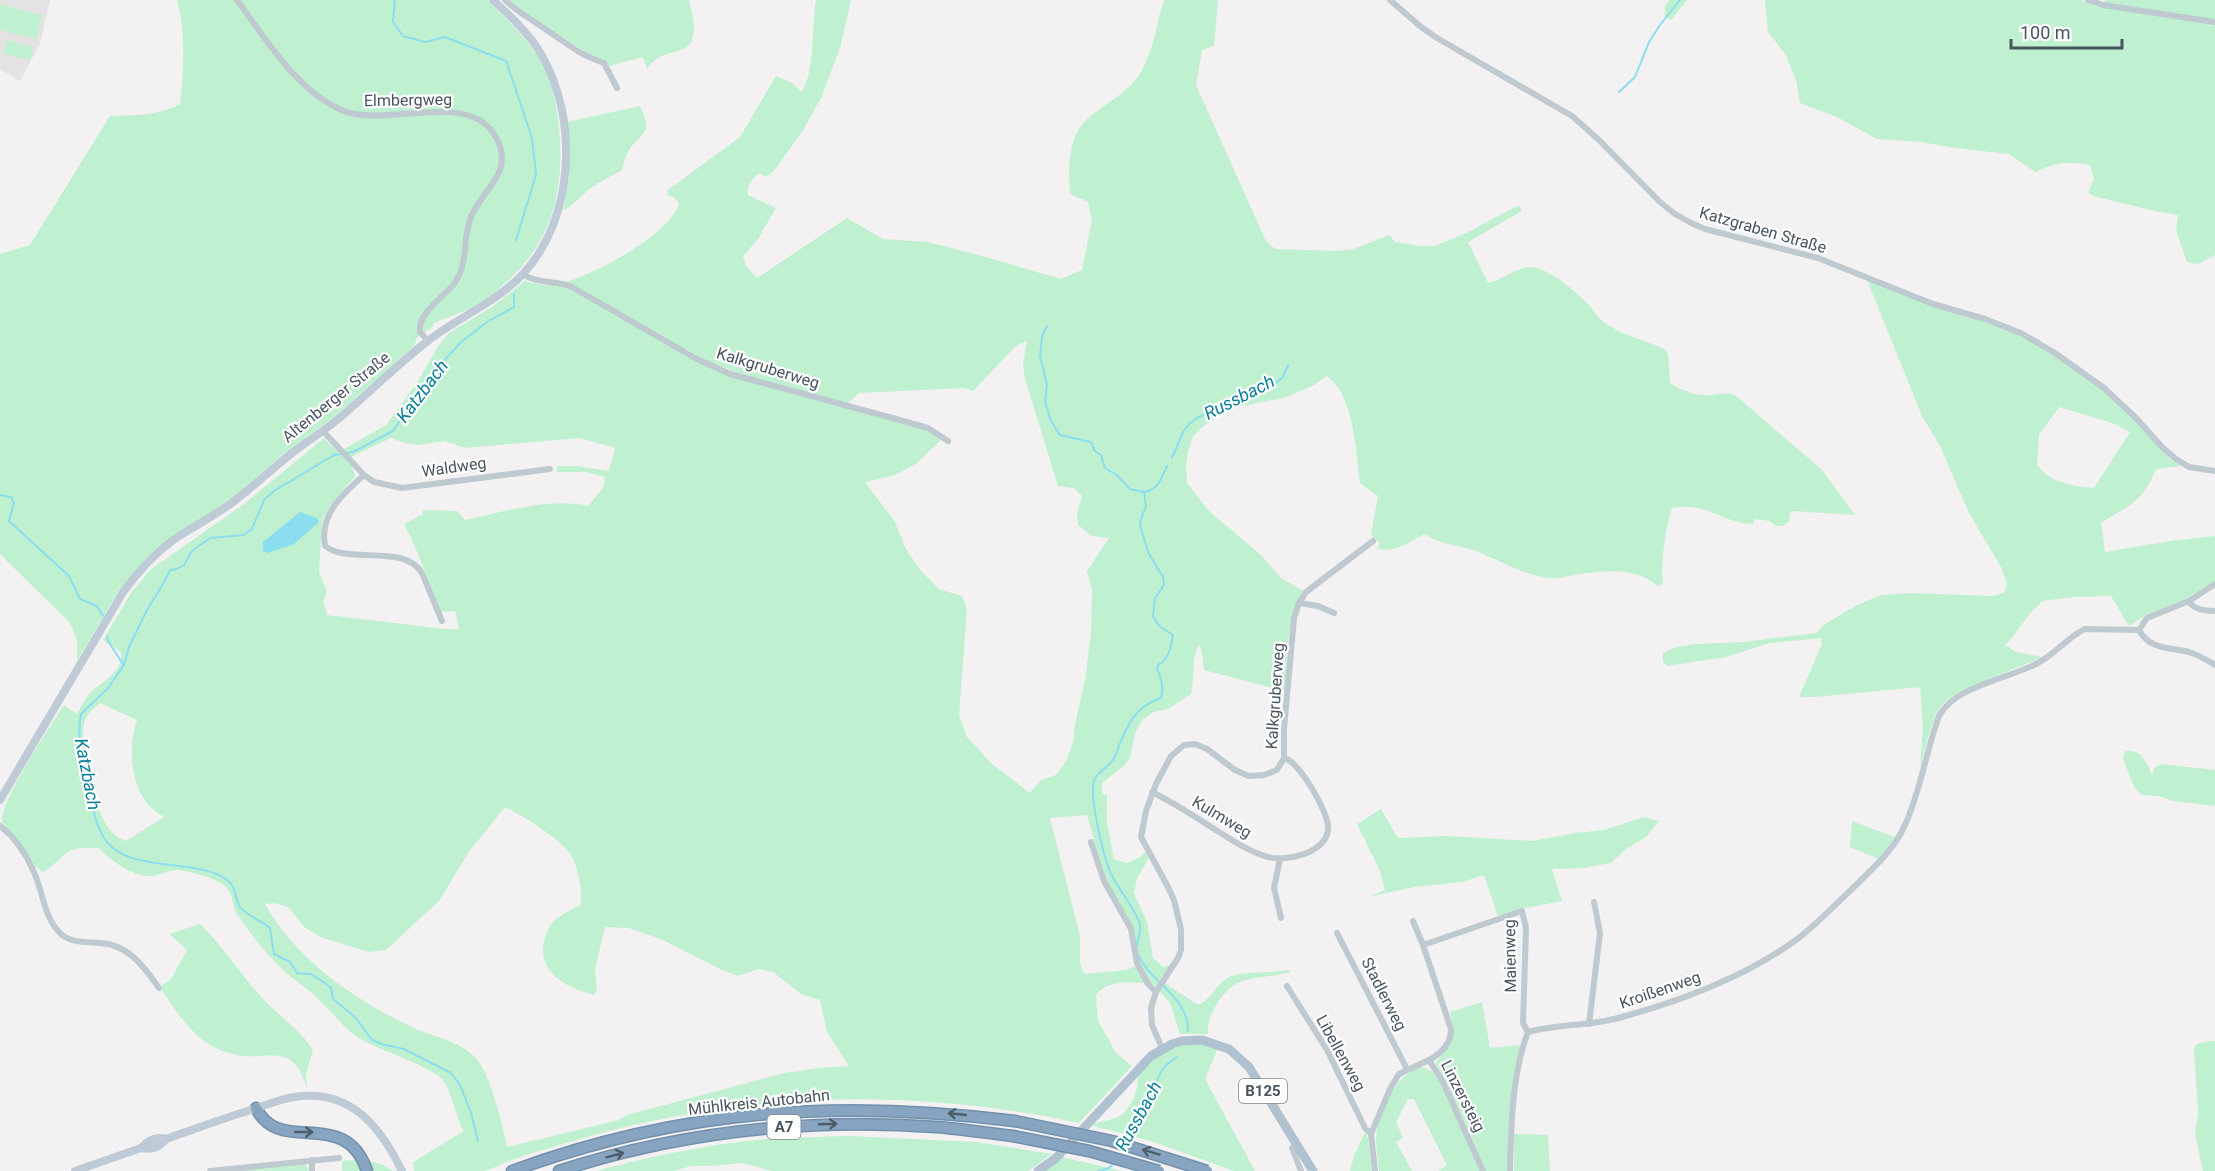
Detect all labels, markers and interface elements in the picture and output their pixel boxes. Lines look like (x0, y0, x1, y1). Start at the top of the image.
scale bar (2011, 12, 2122, 50)
text: 100 m (2020, 22, 2071, 43)
street label: Elmbergweg (364, 90, 452, 110)
street label: Katzgraben Straße (1697, 203, 1829, 257)
street label: Kalkgruberweg (714, 343, 822, 393)
street label: Altenberger Straße (278, 348, 394, 446)
water label: Katzbach (392, 356, 452, 426)
water label: Russbach (1200, 370, 1278, 424)
street label: Waldweg (420, 453, 488, 481)
street label: Kalkgruberweg (1262, 642, 1288, 750)
water label: Katzbach (71, 736, 105, 812)
street label: Kulmweg (1189, 792, 1255, 842)
street label: Maienweg (1500, 919, 1520, 993)
street label: Stadlerweg (1357, 954, 1411, 1034)
street label: Kroißenweg (1617, 967, 1703, 1013)
street label: Libellenweg (1312, 1011, 1370, 1095)
street label: Linzersteig (1437, 1057, 1489, 1135)
water label: Russbach (1110, 1077, 1166, 1155)
road number: B125 (1239, 1079, 1287, 1103)
street label: Mühlkreis Autobahn (687, 1085, 831, 1119)
one-way arrow (948, 1108, 968, 1119)
road number: A7 (768, 1115, 800, 1139)
one-way arrow (818, 1119, 838, 1130)
one-way arrow (294, 1126, 314, 1138)
one-way arrow (1142, 1146, 1161, 1157)
one-way arrow (605, 1148, 624, 1160)

